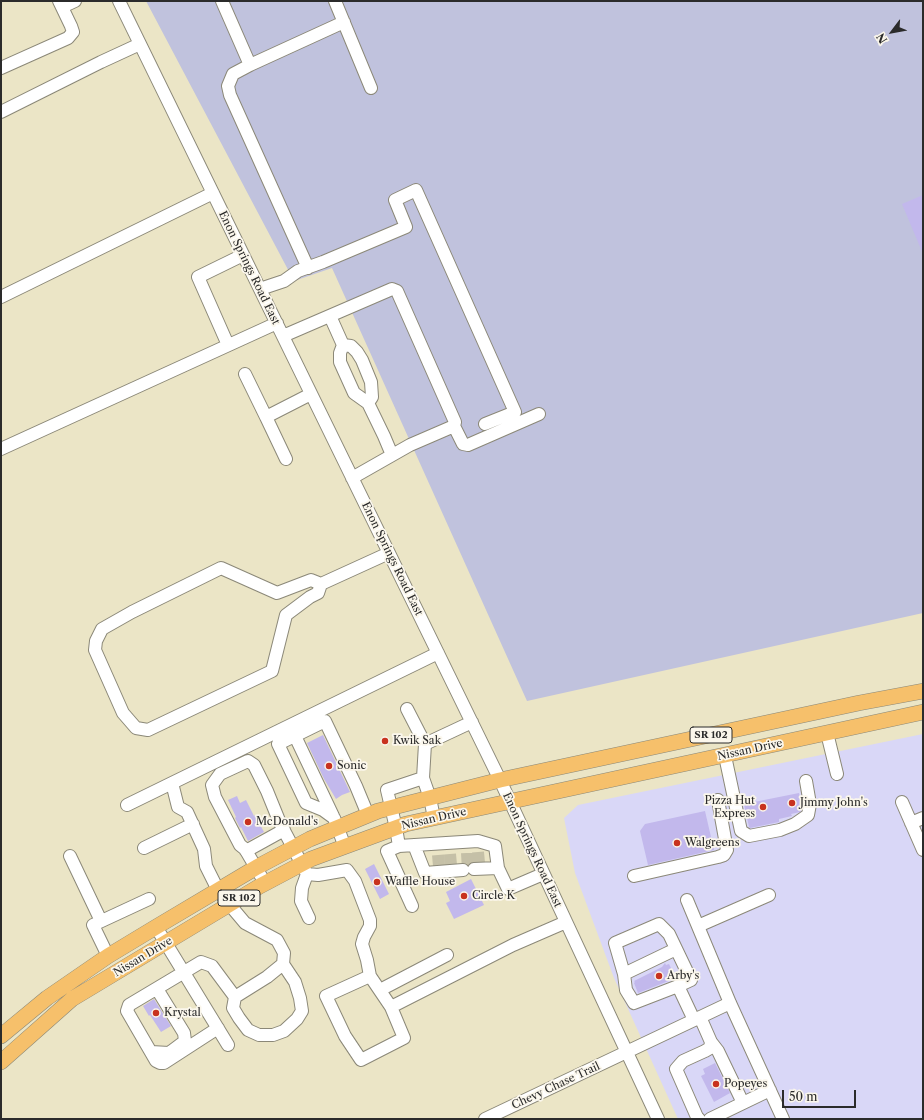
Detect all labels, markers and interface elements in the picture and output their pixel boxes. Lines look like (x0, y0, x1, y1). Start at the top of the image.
north arrow (872, 12, 912, 52)
text: N (873, 31, 890, 46)
street label: Enon Springs Road East (216, 209, 282, 327)
street label: Enon Springs Road East (359, 500, 425, 618)
road number: SR 102 (690, 727, 732, 743)
place label: Kwik Sak (393, 734, 441, 748)
marker: Kwik Sak (380, 736, 390, 746)
street label: Nissan Drive (716, 737, 784, 763)
place label: Sonic (337, 759, 366, 773)
marker: Sonic (324, 761, 334, 771)
street label: Enon Springs Road East (500, 791, 564, 909)
place label: Pizza Hut Express (704, 794, 755, 820)
place label: Jimmy John's (800, 796, 868, 810)
marker: Jimmy John's (787, 798, 797, 808)
marker: Pizza Hut Express (758, 802, 768, 812)
street label: Nissan Drive (400, 805, 468, 833)
place label: McDonald's (256, 815, 318, 829)
marker: McDonald's (243, 817, 253, 827)
place label: Walgreens (685, 836, 739, 850)
marker: Walgreens (672, 838, 682, 848)
place label: Waffle House (385, 875, 455, 889)
marker: Waffle House (372, 877, 382, 887)
place label: Circle K (472, 889, 515, 903)
road number: SR 102 (218, 890, 260, 906)
marker: Circle K (459, 891, 469, 901)
street label: Nissan Drive (111, 934, 175, 980)
place label: Arby's (667, 969, 699, 983)
marker: Arby's (654, 971, 664, 981)
place label: Krystal (164, 1006, 201, 1020)
marker: Krystal (151, 1008, 161, 1018)
street label: Chevy Chase Trail (510, 1060, 602, 1112)
place label: Popeyes (724, 1077, 767, 1091)
marker: Popeyes (711, 1079, 721, 1089)
scale bar (784, 1082, 858, 1108)
text: 50 m (789, 1089, 818, 1104)

